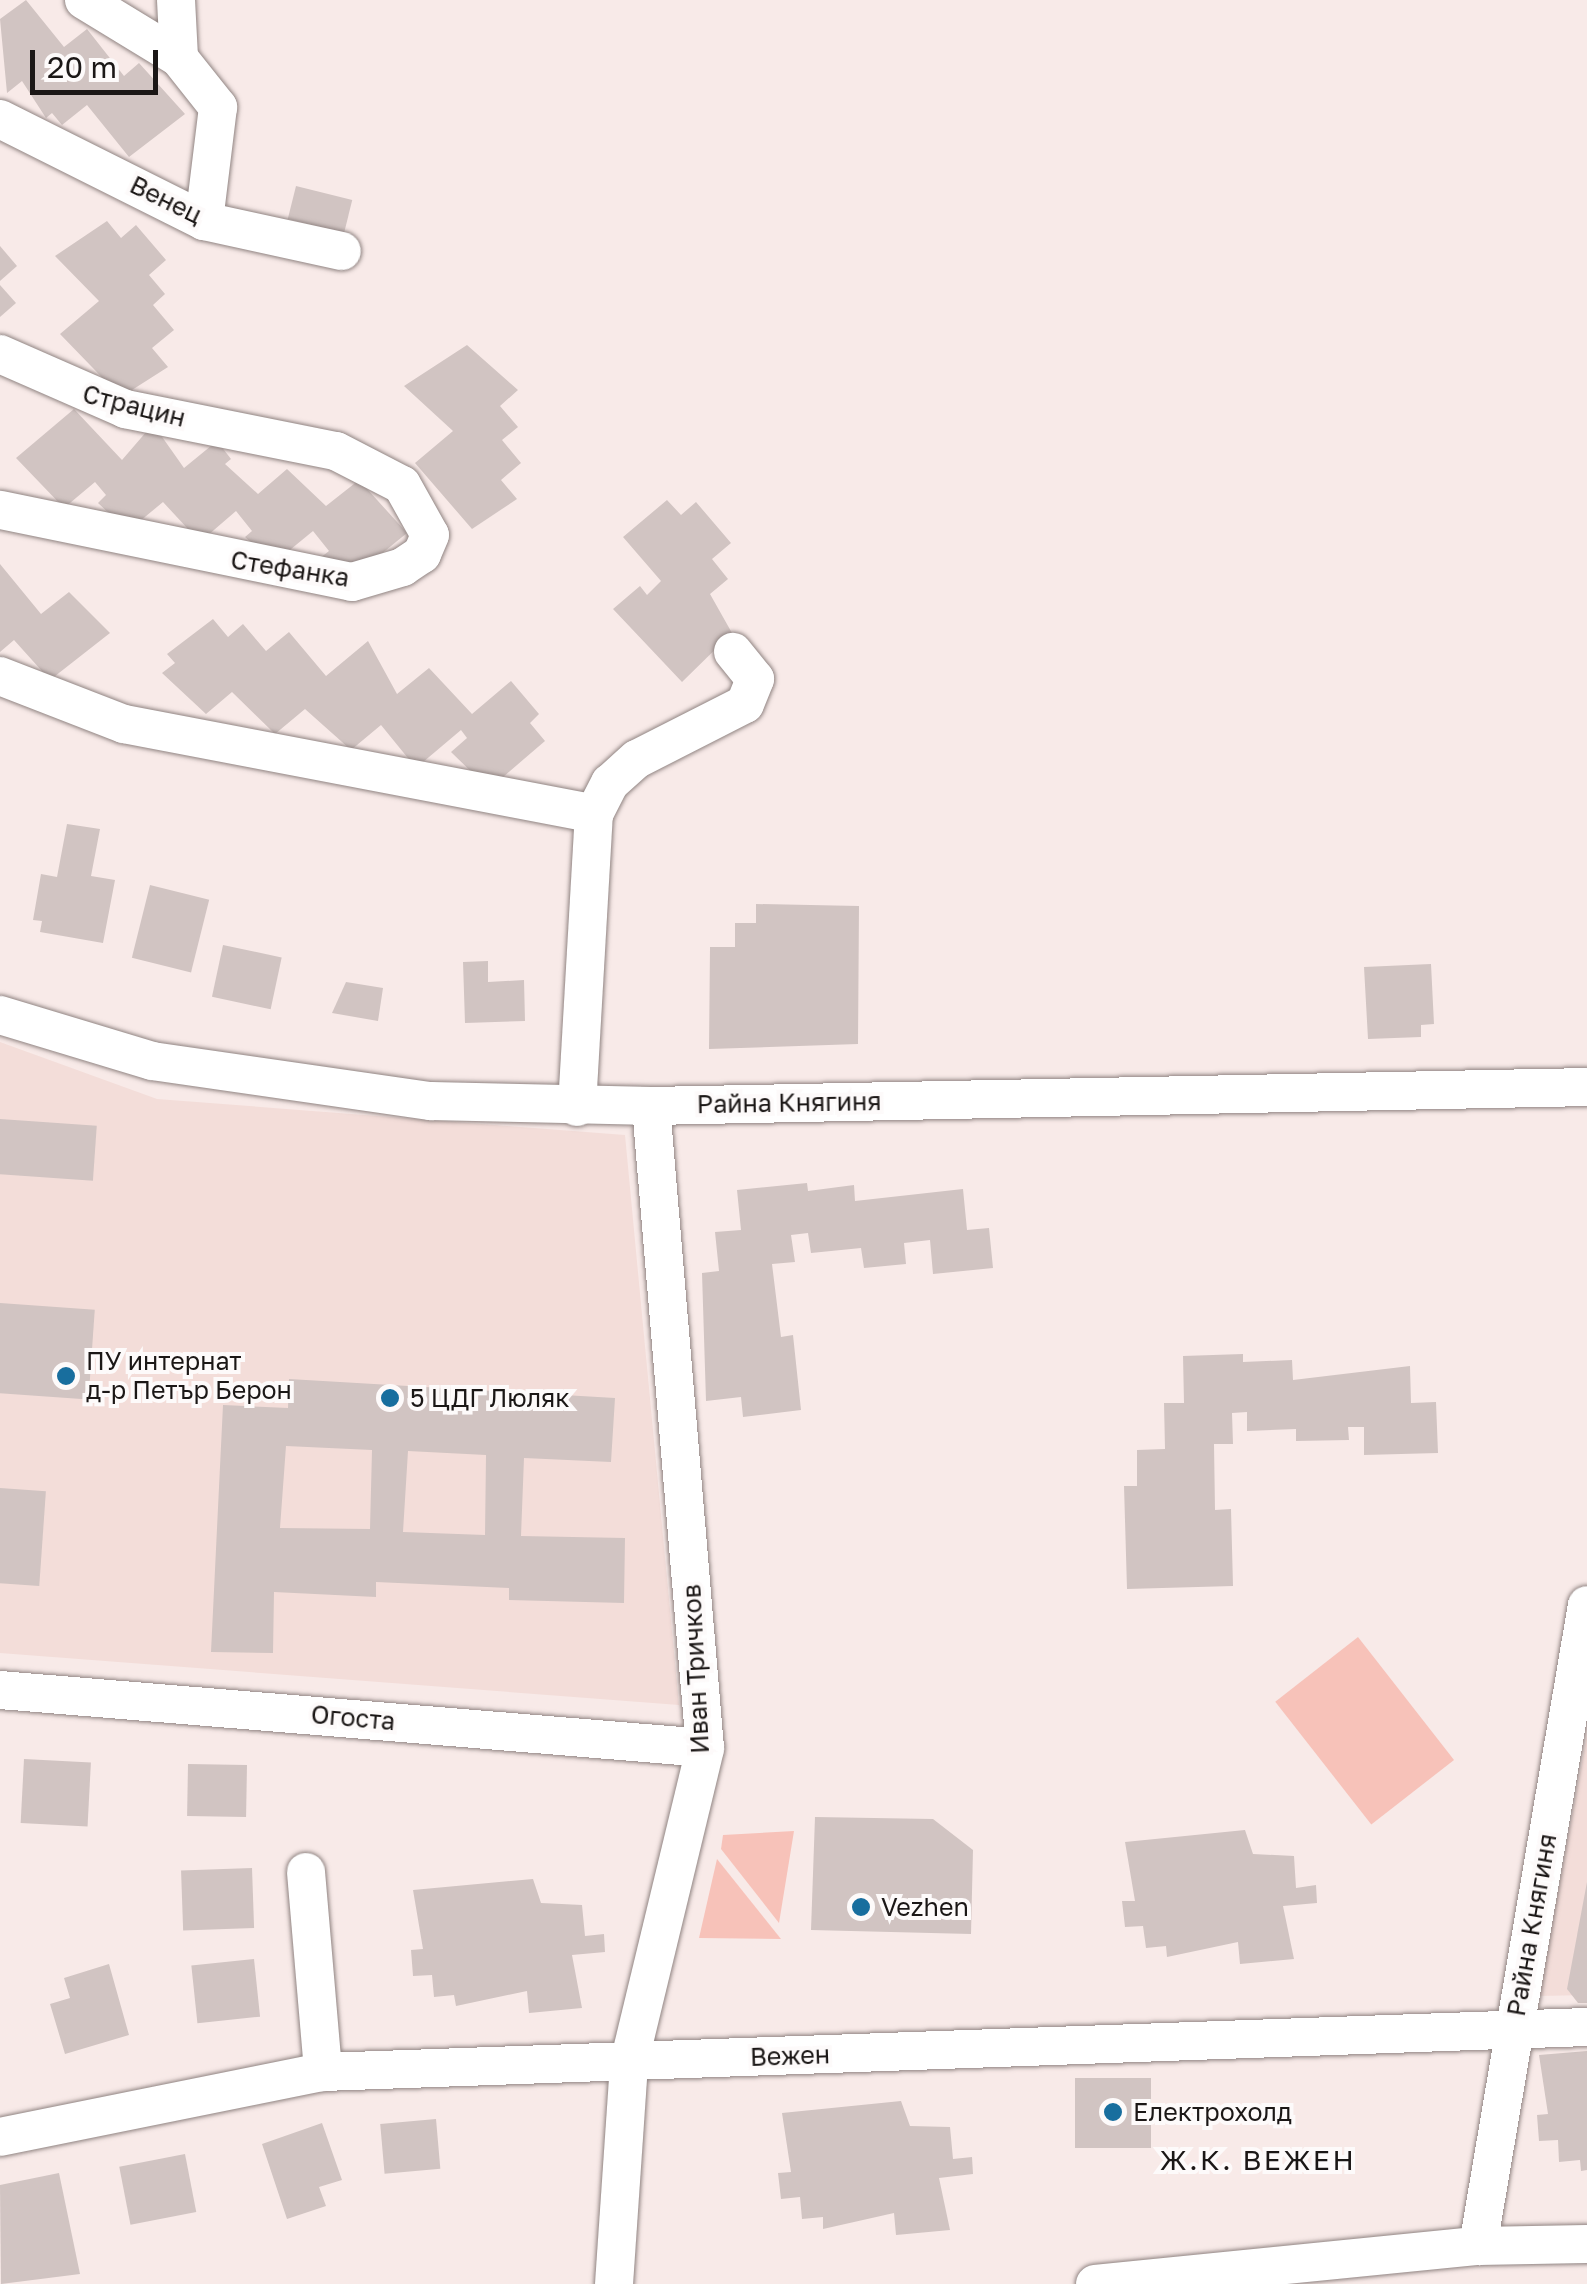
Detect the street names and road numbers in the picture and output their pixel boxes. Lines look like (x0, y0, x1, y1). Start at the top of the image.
street label: Венец (125, 170, 207, 230)
street label: Страцин (80, 379, 188, 433)
street label: Стефанка (229, 545, 351, 593)
street label: Райна Княгиня (696, 1086, 882, 1120)
street label: Иван Тричков (677, 1584, 715, 1754)
street label: Огоста (310, 1699, 396, 1737)
street label: Райна Княгиня (1501, 1831, 1563, 2019)
street label: Вежен (750, 2040, 830, 2072)

